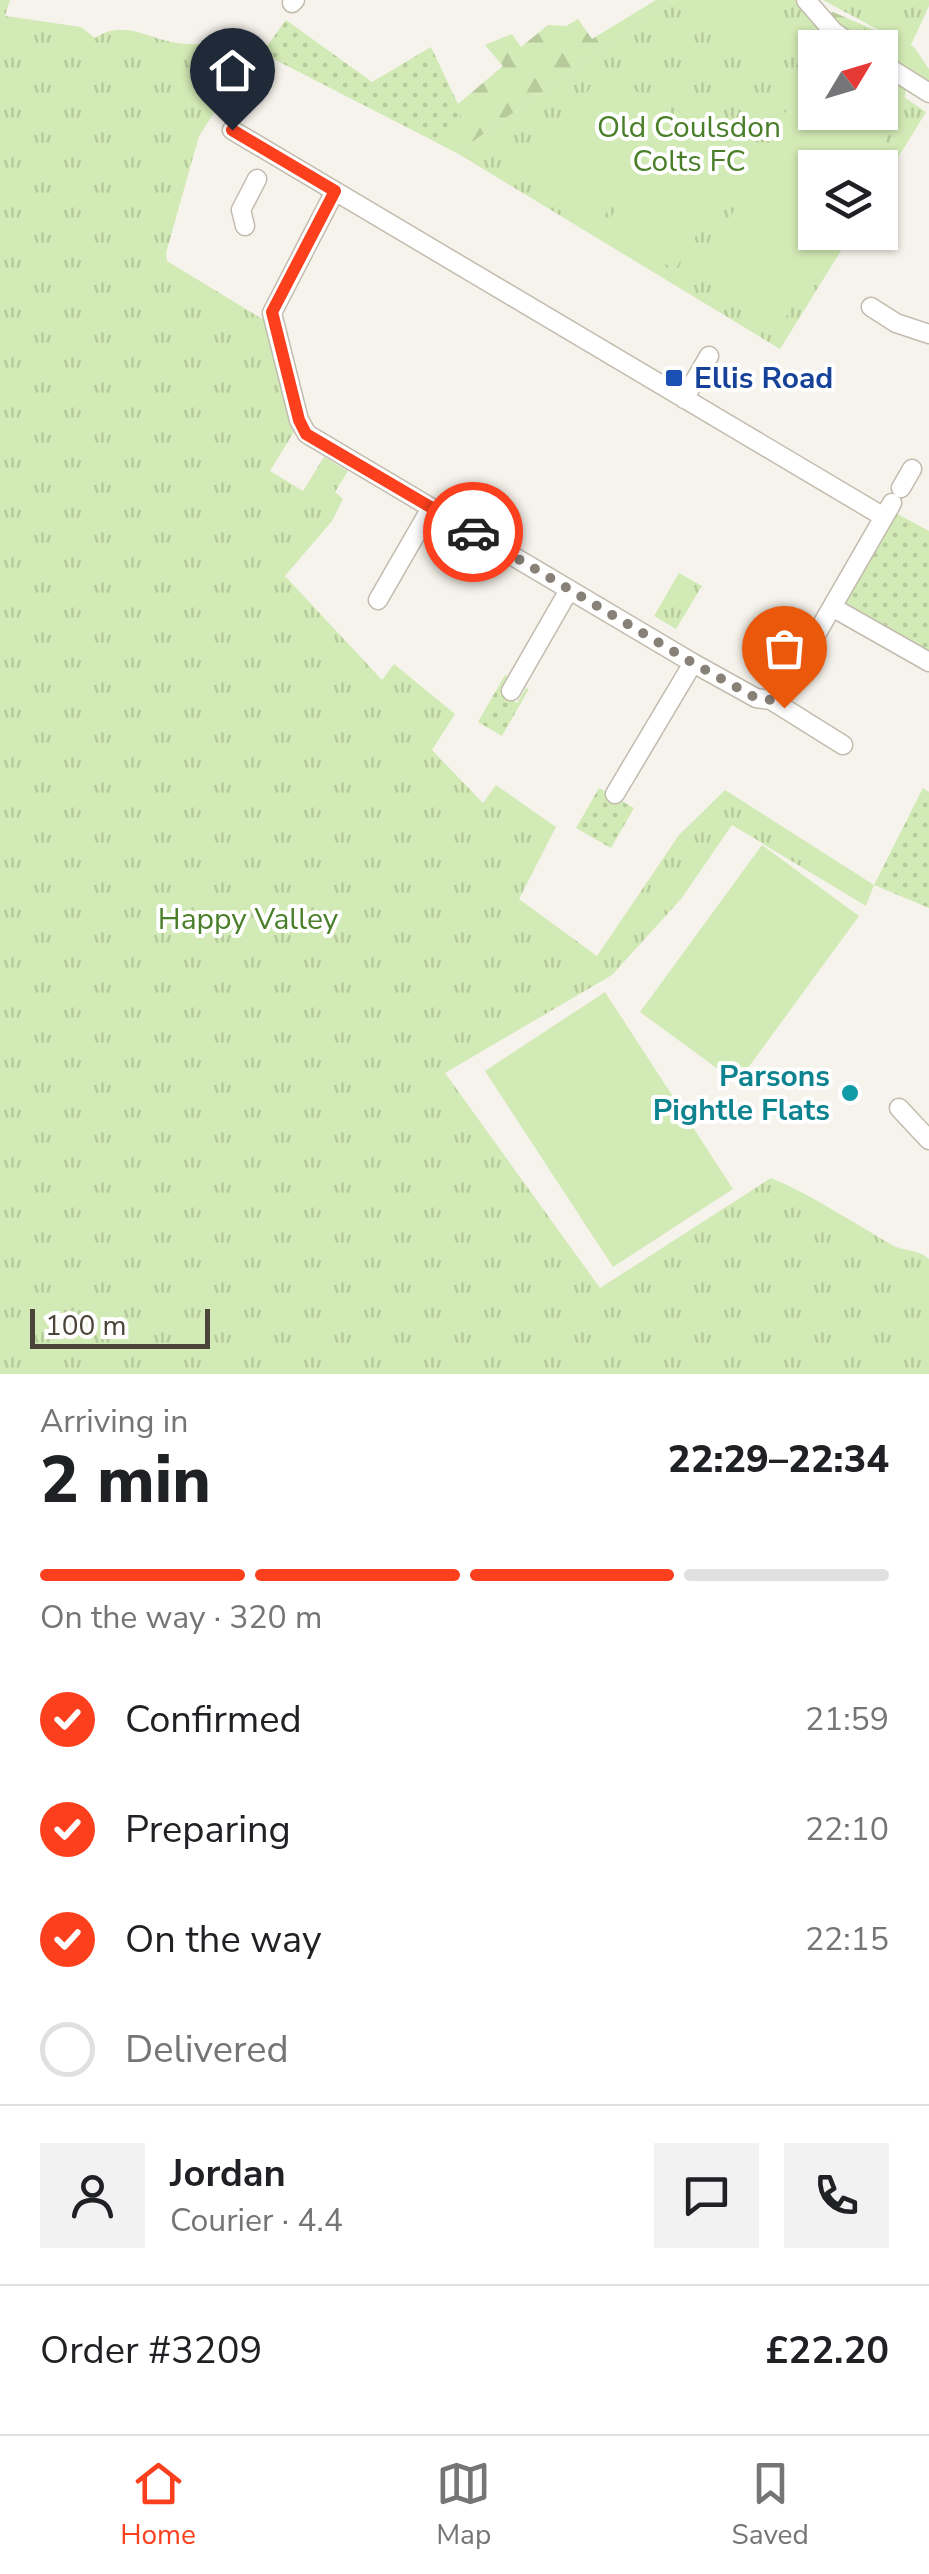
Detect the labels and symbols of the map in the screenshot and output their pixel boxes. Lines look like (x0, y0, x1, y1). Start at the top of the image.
pin (190, 28, 275, 131)
north arrow (798, 30, 898, 130)
park label: Old Coulsdon Colts FC (597, 107, 781, 182)
place label: Ellis Road (694, 358, 833, 399)
marker: Ellis Road (663, 367, 685, 389)
courier (423, 482, 523, 582)
pin (742, 606, 827, 709)
park label: Happy Valley (158, 899, 339, 940)
place label: Parsons Pightle Flats (653, 1056, 830, 1131)
marker: Parsons Pightle Flats (839, 1082, 861, 1104)
scale bar (30, 1304, 210, 1348)

